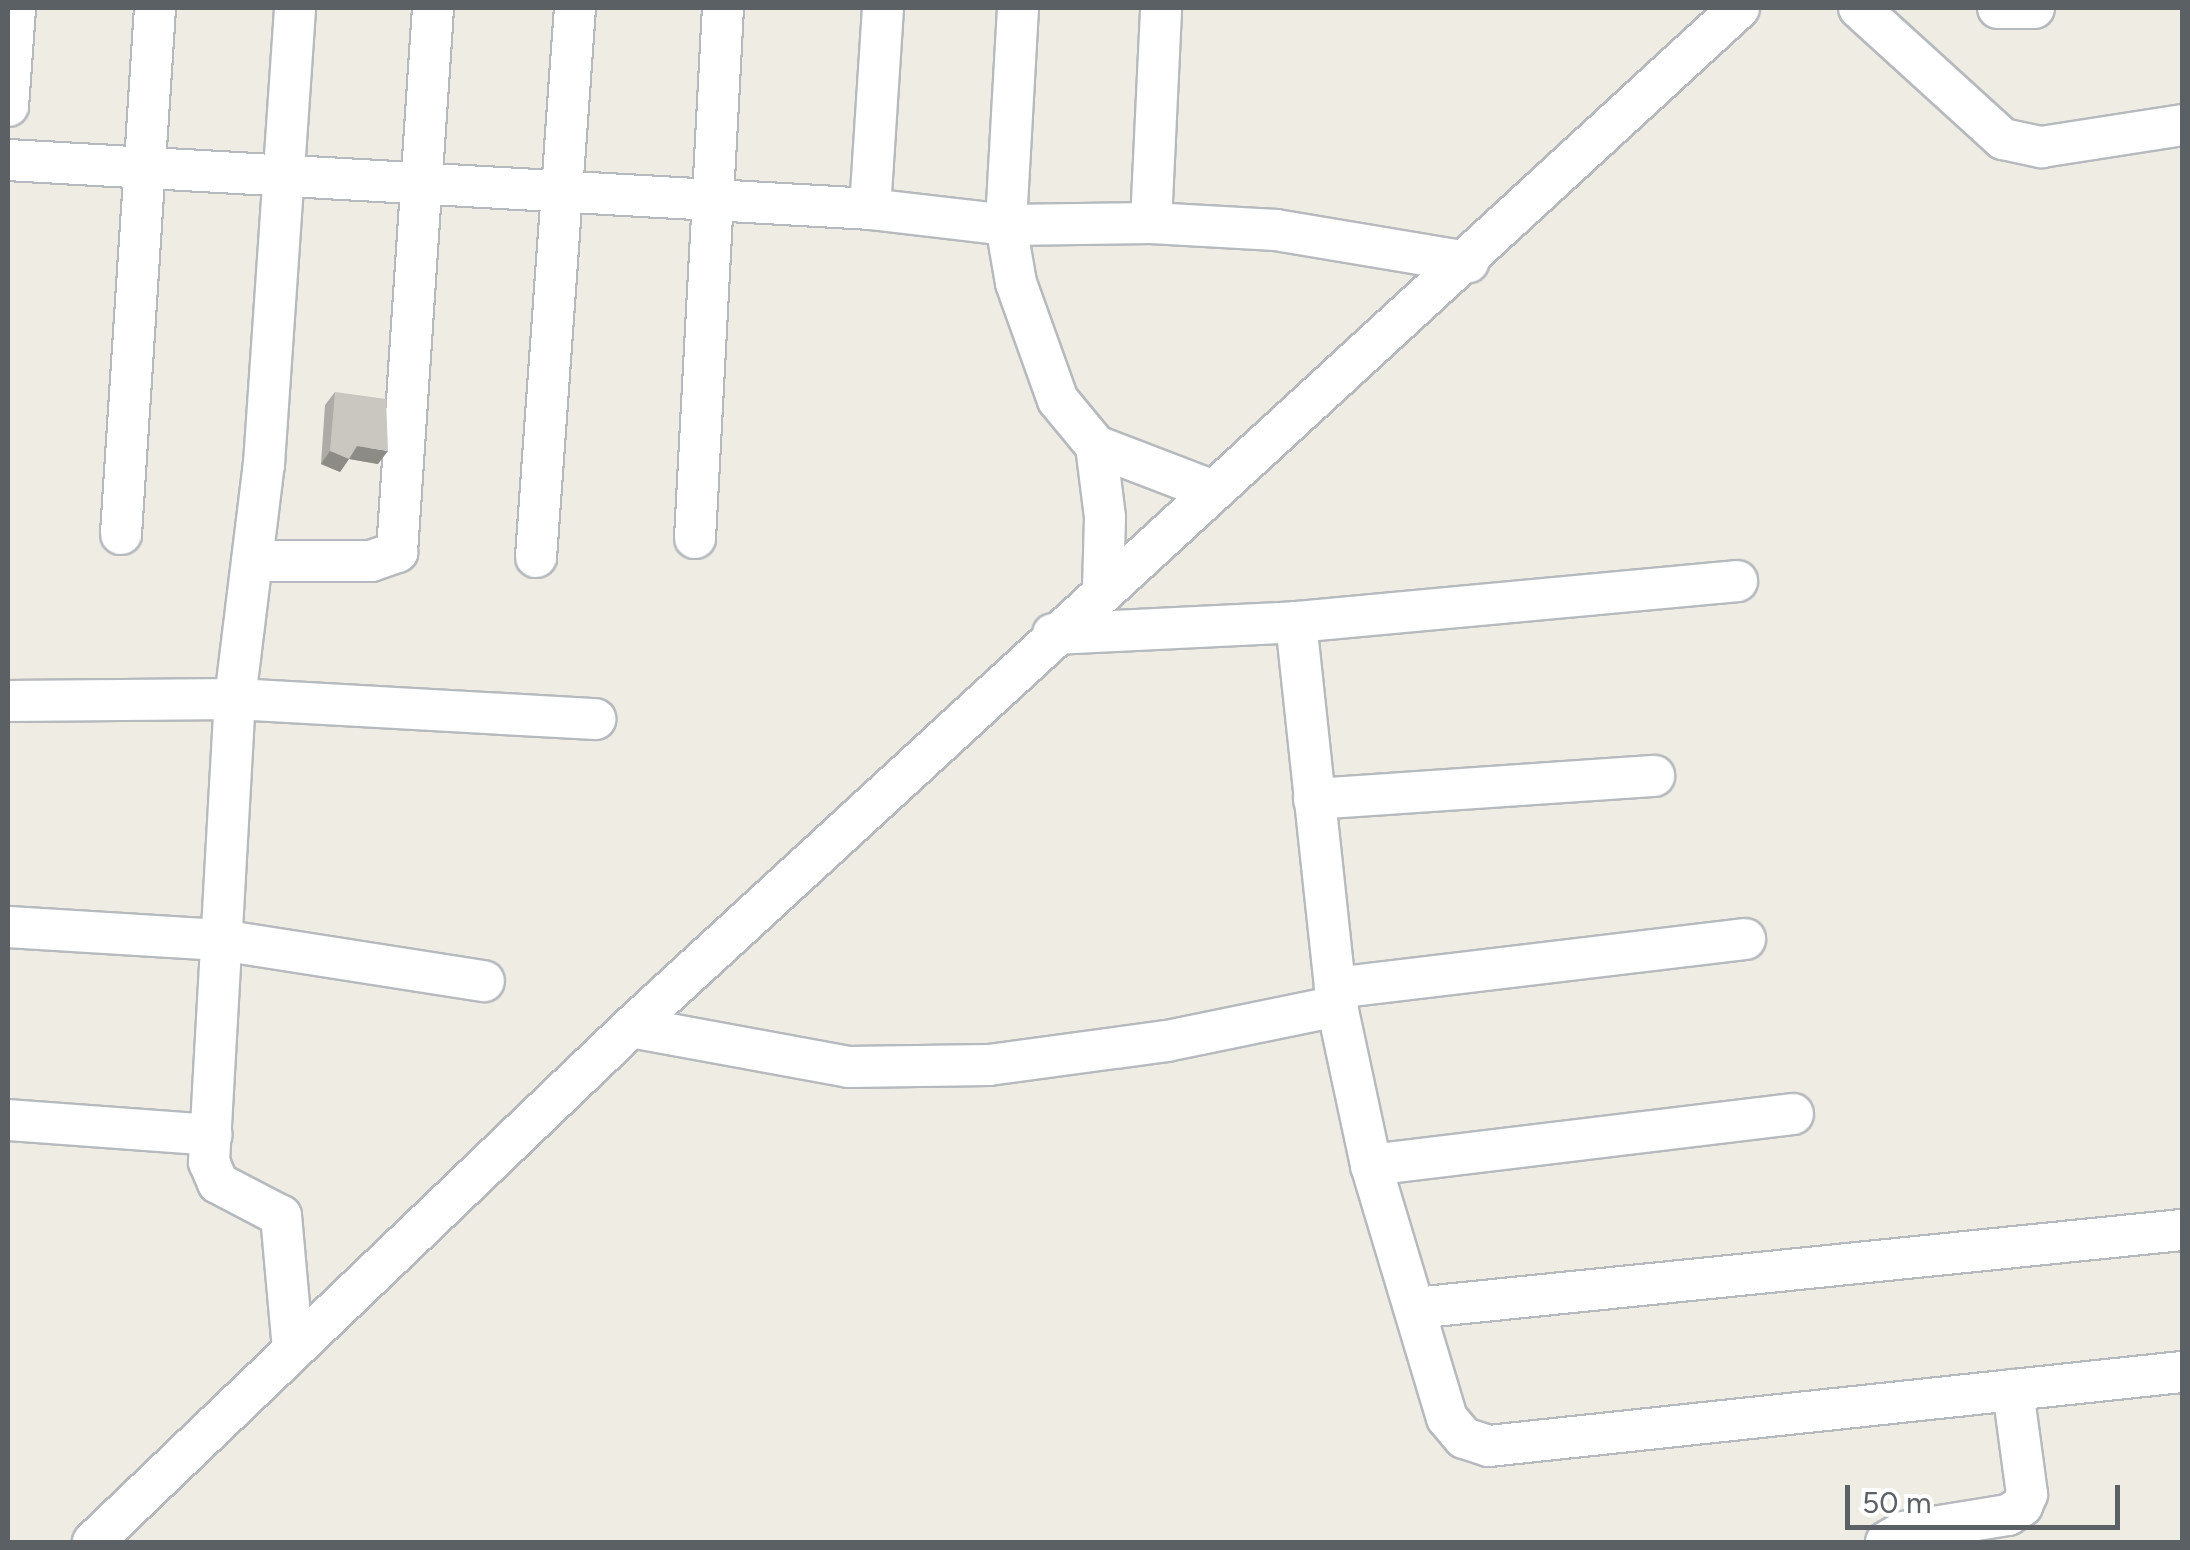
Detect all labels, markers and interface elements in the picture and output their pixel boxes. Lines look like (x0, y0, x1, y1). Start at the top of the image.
scale bar (1850, 1465, 2125, 1527)
text: 50 m (1862, 1484, 1931, 1521)

